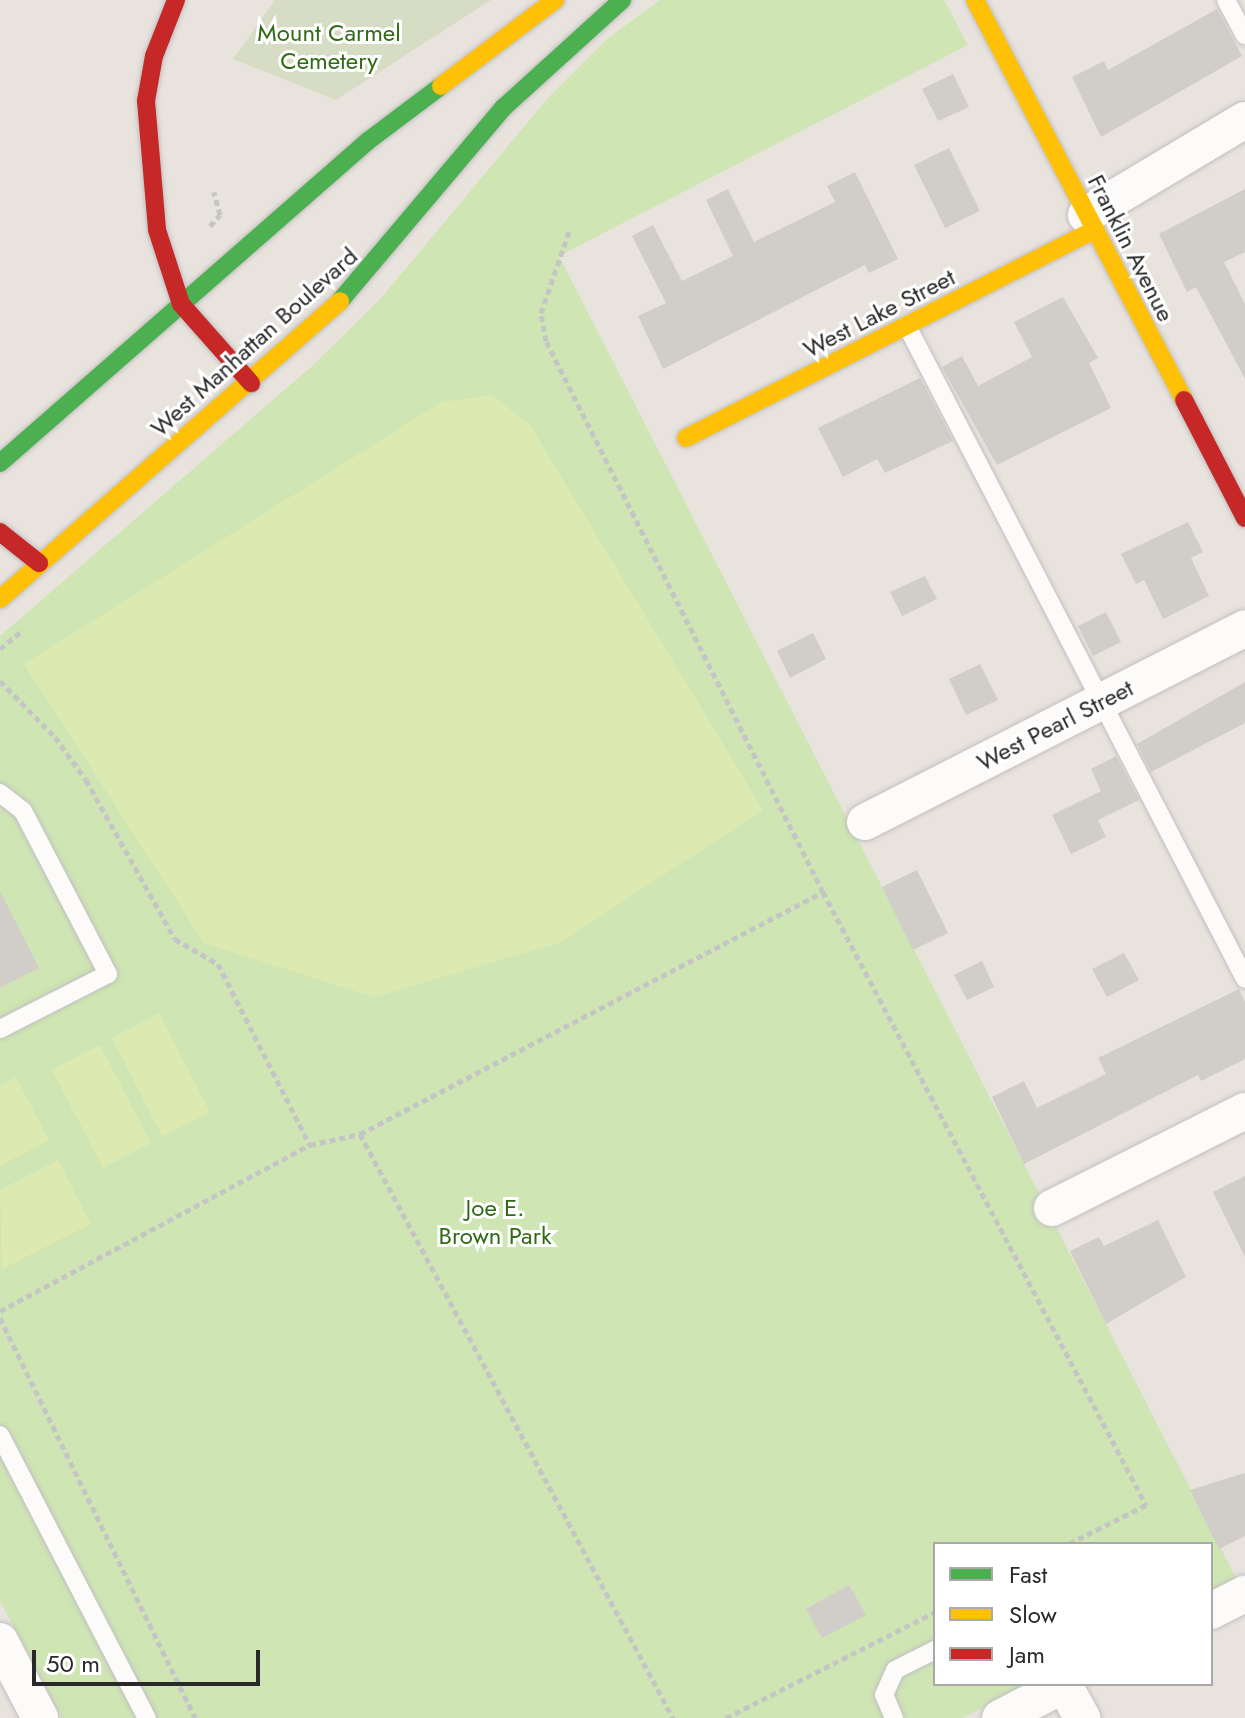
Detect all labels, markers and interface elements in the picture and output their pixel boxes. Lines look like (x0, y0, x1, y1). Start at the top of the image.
park label: Mount Carmel Cemetery (257, 19, 401, 75)
street label: Franklin Avenue (1082, 170, 1180, 326)
street label: West Manhattan Boulevard (145, 242, 363, 442)
street label: West Lake Street (798, 262, 960, 364)
street label: West Pearl Street (972, 673, 1138, 777)
park label: Joe E. Brown Park (439, 1194, 551, 1250)
legend (933, 1542, 1213, 1686)
text: Fast (1009, 1557, 1047, 1592)
text: Slow (1009, 1597, 1057, 1632)
scale bar (36, 1634, 264, 1684)
text: Jam (1009, 1637, 1045, 1672)
text: 50 m (46, 1646, 100, 1681)

